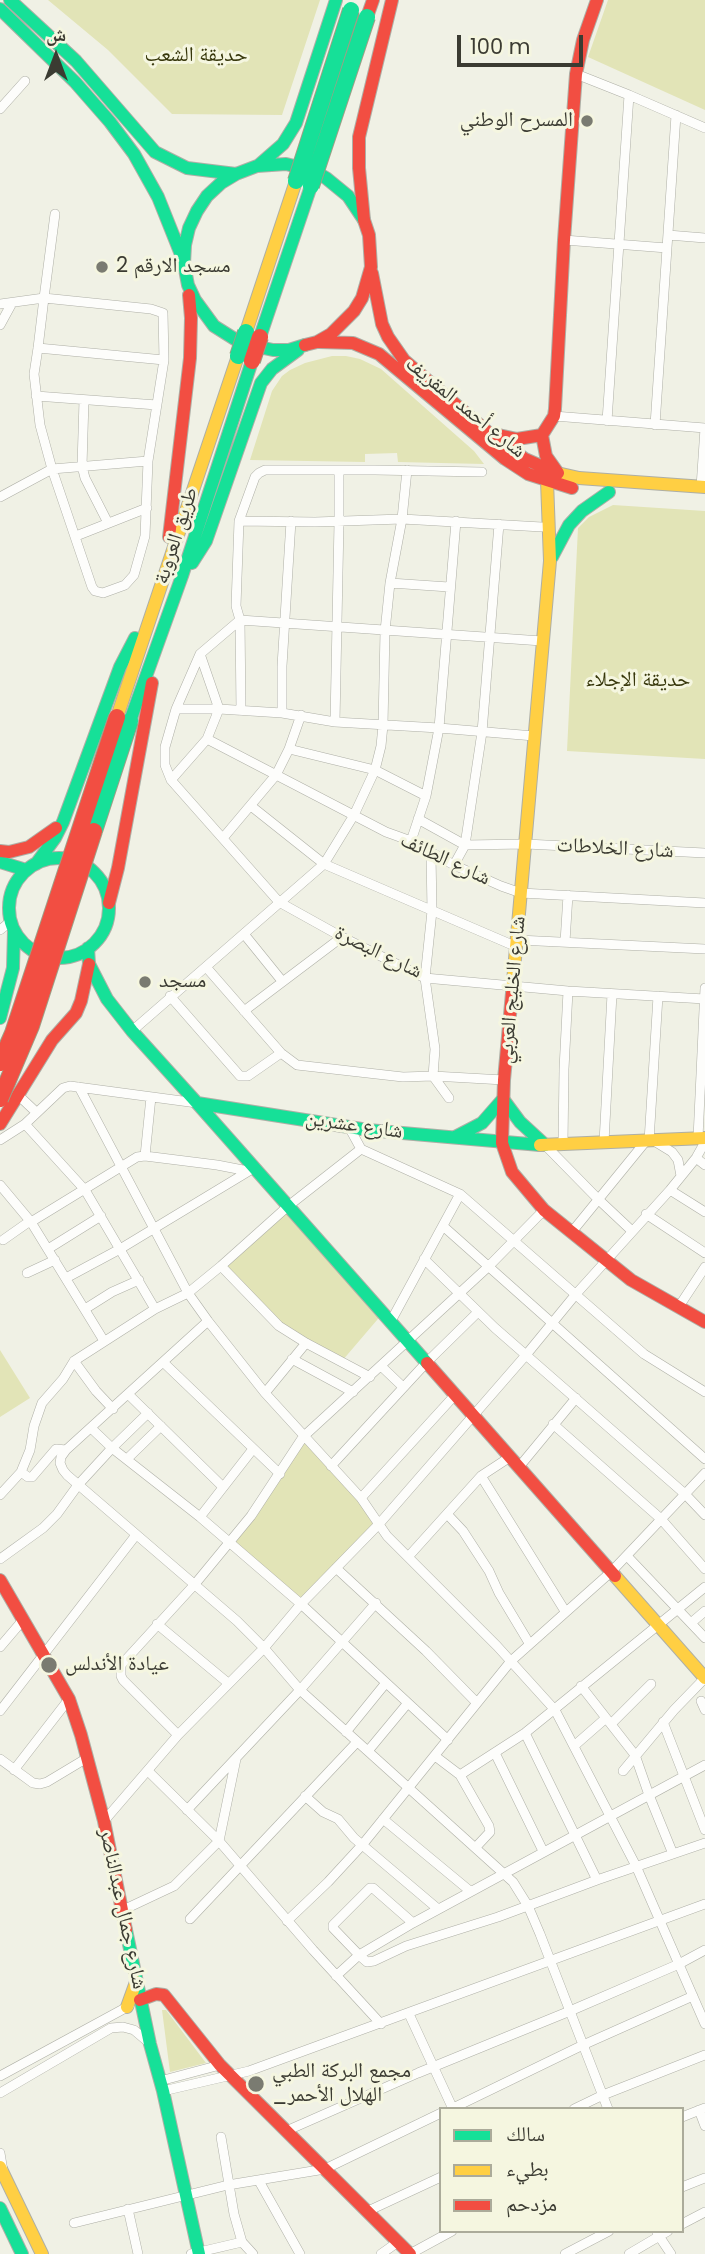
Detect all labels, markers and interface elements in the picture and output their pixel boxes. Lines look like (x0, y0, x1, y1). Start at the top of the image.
north arrow (21, 21, 91, 91)
text: ش (46, 21, 66, 48)
scale bar (460, 21, 586, 65)
text: 100 m (470, 32, 530, 61)
park label: حديقة الشعب (145, 43, 247, 69)
place label: المسرح الوطني (460, 108, 573, 134)
marker: المسرح الوطني (579, 113, 595, 129)
place label: مسجد الارقم 2 (116, 254, 231, 280)
marker: مسجد الارقم 2 (94, 259, 110, 275)
street label: شارع أحمد المقريف (400, 352, 530, 464)
street label: طريق العروبة (150, 484, 204, 588)
park label: حديقة الإجلاء (586, 668, 690, 694)
street label: شارع الطائف (396, 828, 494, 892)
street label: شارع الخلاطات (556, 833, 674, 865)
street label: شارع الخليج العربي (494, 915, 532, 1065)
street label: شارع البصرة (330, 921, 426, 985)
place label: مسجد (159, 969, 206, 995)
marker: مسجد (137, 974, 153, 990)
street label: شارع عشرين (304, 1107, 404, 1145)
place label: عيادة الأندلس (65, 1652, 169, 1678)
marker: عيادة الأندلس (39, 1655, 59, 1675)
street label: شارع جمال عبدالناصر (93, 1826, 151, 1992)
place label: مجمع البركة الطبي _الهلال الأحمر (272, 2059, 411, 2109)
marker: مجمع البركة الطبي _الهلال الأحمر (246, 2074, 266, 2094)
legend (439, 2107, 684, 2233)
text: سالك (506, 2119, 545, 2148)
text: بطيء (506, 2154, 549, 2183)
text: مزدحم (506, 2189, 557, 2218)

